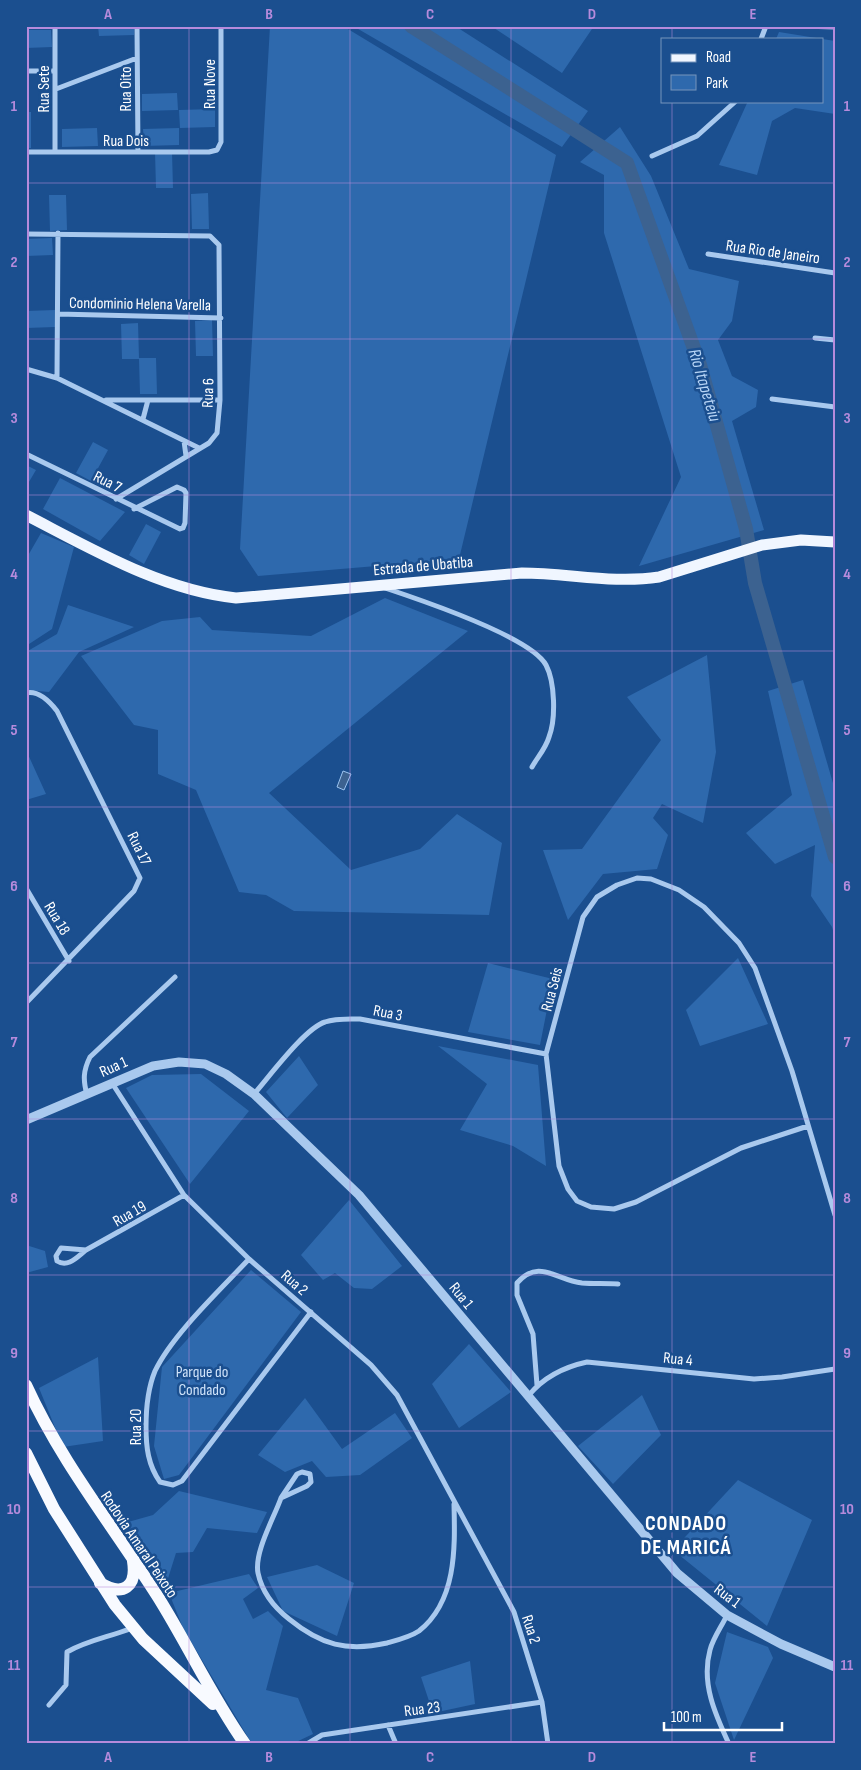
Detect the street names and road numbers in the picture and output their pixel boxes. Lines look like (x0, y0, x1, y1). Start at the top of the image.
street label: Rua Nove (201, 59, 220, 109)
street label: Rua Sete (35, 65, 54, 113)
street label: Rua Oito (117, 66, 136, 112)
street label: Rua Dois (103, 132, 149, 151)
street label: Rua Rio de Janeiro (725, 236, 821, 268)
street label: Condominio Helena Varella (69, 294, 211, 315)
street label: Rua 6 (198, 378, 219, 408)
street label: Rua 7 (90, 467, 125, 498)
street label: Estrada de Ubatiba (372, 553, 474, 580)
street label: Rua 17 (122, 829, 155, 869)
street label: Rua 18 (39, 899, 74, 939)
street label: Rua Seis (537, 965, 567, 1013)
street label: Rua 3 (371, 1001, 404, 1026)
street label: Rua 1 (97, 1053, 131, 1082)
street label: Rua 19 (110, 1197, 150, 1231)
street label: Rua 2 (277, 1266, 311, 1300)
street label: Rua 1 (445, 1279, 477, 1313)
street label: Rua 4 (662, 1349, 694, 1371)
street label: Rua 20 (127, 1409, 146, 1445)
street label: Rodovia Amaral Peixoto (96, 1488, 181, 1602)
street label: Rua 1 (710, 1580, 744, 1613)
street label: Rua 2 (517, 1613, 544, 1646)
street label: Rua 23 (403, 1698, 441, 1721)

